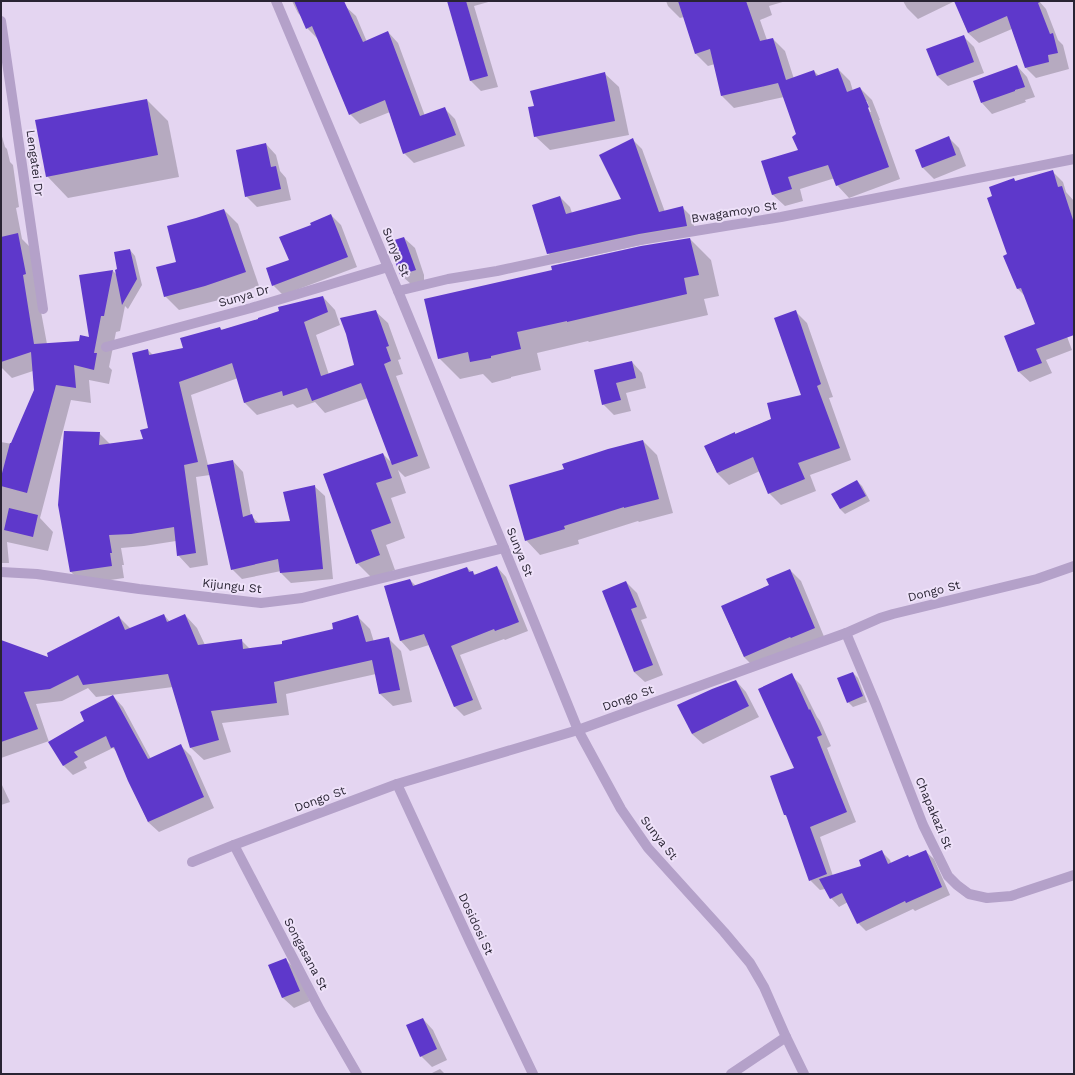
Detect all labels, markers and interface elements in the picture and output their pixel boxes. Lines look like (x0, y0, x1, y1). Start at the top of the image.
street label: Lengatei Dr (23, 129, 47, 197)
street label: Bwagamoyo St (690, 198, 778, 226)
street label: Sunya St (379, 225, 413, 279)
street label: Sunya Dr (217, 282, 271, 310)
street label: Sunya St (504, 525, 536, 579)
street label: Kijungu St (202, 576, 262, 596)
street label: Dongo St (906, 578, 962, 604)
street label: Dongo St (600, 682, 656, 714)
street label: Chapakazi St (913, 775, 955, 851)
street label: Dongo St (292, 783, 348, 815)
street label: Sunya St (638, 813, 680, 863)
street label: Dosidosi St (456, 891, 496, 957)
street label: Songasana St (281, 916, 331, 992)

